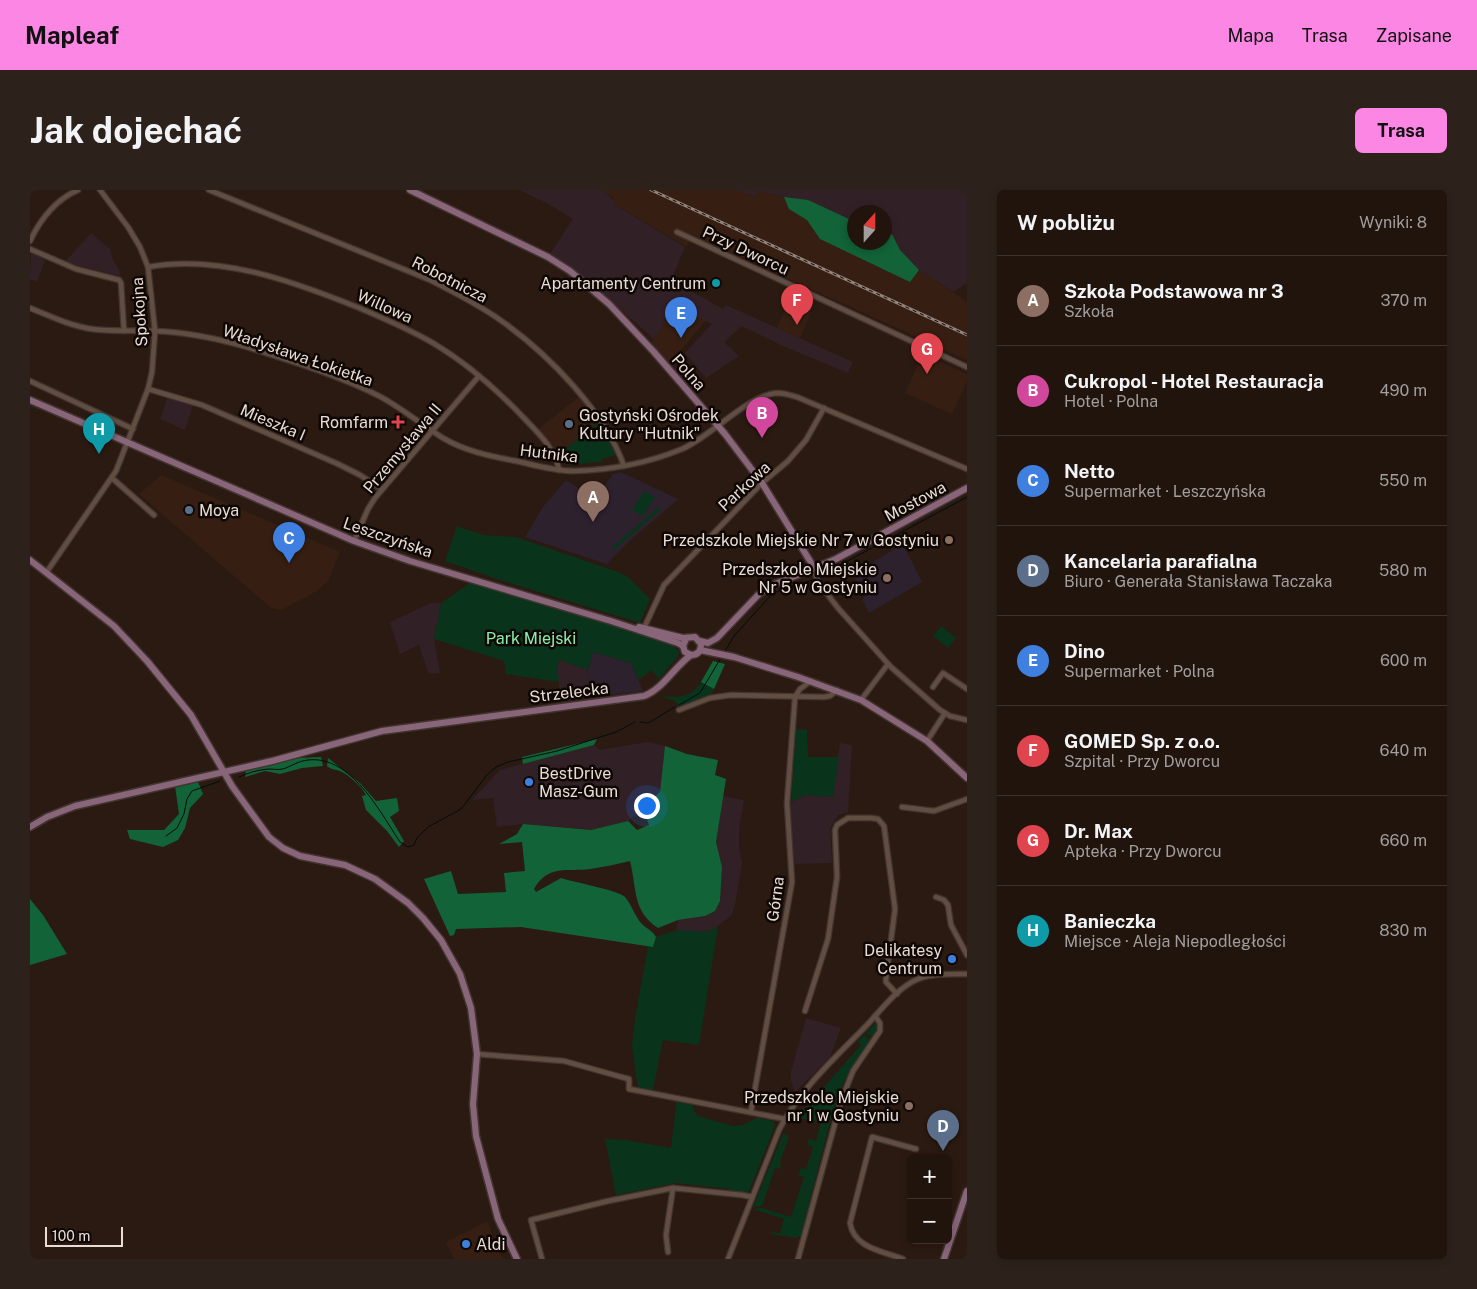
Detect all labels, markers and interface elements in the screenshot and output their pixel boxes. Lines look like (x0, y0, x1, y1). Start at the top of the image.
text: Mapleaf (25, 21, 119, 49)
text: Mapa (1227, 25, 1274, 46)
text: Trasa (1302, 25, 1348, 46)
text: Zapisane (1376, 25, 1452, 46)
button: Trasa (1355, 108, 1447, 153)
text: Jak dojechać (30, 110, 242, 151)
north arrow (847, 205, 892, 250)
text: W pobliżu (1017, 210, 1115, 235)
text: Wyniki: 8 (1359, 213, 1427, 232)
street label: Przy Dworcu (700, 222, 792, 279)
street label: Robotnicza (409, 252, 491, 307)
place label: Apartamenty Centrum (540, 274, 706, 293)
street label: Spokojna (128, 277, 151, 347)
marker: Apartamenty Centrum (710, 277, 722, 289)
text: Szkoła Podstawowa nr 3 (1064, 280, 1284, 302)
pin: F (781, 284, 813, 325)
street label: Willowa (354, 286, 415, 327)
text: A (1027, 291, 1039, 310)
text: 370 m (1380, 291, 1427, 310)
pin: E (665, 297, 697, 338)
text: Szkoła (1064, 302, 1114, 321)
street label: Władysława Łokietka (220, 321, 376, 390)
pin: G (911, 333, 943, 374)
street label: Polna (668, 350, 710, 394)
text: Cukropol - Hotel Restauracja (1064, 370, 1324, 392)
text: B (1028, 381, 1038, 400)
text: 490 m (1380, 381, 1427, 400)
text: Hotel · Polna (1064, 392, 1158, 411)
pin: B (746, 397, 778, 438)
street label: Mieszka I (237, 400, 308, 445)
street label: Przemysława II (359, 400, 445, 497)
place label: Gostyński Ośrodek Kultury "Hutnik" (579, 406, 719, 443)
pin: H (83, 413, 115, 454)
place label: Romfarm (319, 413, 388, 432)
marker: Romfarm (392, 416, 404, 428)
marker: Gostyński Ośrodek Kultury "Hutnik" (563, 418, 575, 430)
street label: Hutnika (519, 440, 579, 467)
street label: Parkowa (715, 458, 774, 515)
text: Netto (1064, 460, 1115, 482)
text: C (1027, 471, 1039, 490)
text: 550 m (1379, 471, 1427, 490)
street label: Mostowa (881, 477, 949, 526)
pin: A (577, 481, 609, 522)
text: Supermarket · Leszczyńska (1064, 482, 1266, 501)
place label: Moya (199, 501, 239, 520)
marker: Moya (183, 504, 195, 516)
street label: Leszczyńska (341, 513, 435, 562)
pin: C (273, 522, 305, 563)
place label: Przedszkole Miejskie Nr 7 w Gostyniu (662, 531, 939, 550)
marker: Przedszkole Miejskie Nr 7 w Gostyniu (943, 534, 955, 546)
text: Kancelaria parafialna (1064, 550, 1257, 572)
place label: Przedszkole Miejskie Nr 5 w Gostyniu (722, 560, 877, 597)
text: D (1027, 561, 1039, 580)
text: 580 m (1379, 561, 1427, 580)
marker: Przedszkole Miejskie Nr 5 w Gostyniu (881, 572, 893, 584)
text: Biuro · Generała Stanisława Taczaka (1064, 572, 1332, 591)
park label: Park Miejski (486, 629, 576, 648)
text: Dino (1064, 640, 1105, 662)
text: E (1028, 651, 1038, 670)
text: 600 m (1380, 651, 1427, 670)
text: Supermarket · Polna (1064, 662, 1215, 681)
street label: Strzelecka (528, 678, 610, 707)
text: GOMED Sp. z o.o. (1064, 730, 1220, 752)
text: F (1028, 741, 1038, 760)
text: 640 m (1379, 741, 1427, 760)
text: Szpital · Przy Dworcu (1064, 752, 1220, 771)
place label: BestDrive Masz-Gum (539, 764, 618, 801)
marker: BestDrive Masz-Gum (523, 776, 535, 788)
your location (634, 793, 660, 819)
text: Dr. Max (1064, 820, 1133, 842)
text: G (1027, 831, 1039, 850)
text: 660 m (1380, 831, 1427, 850)
text: Apteka · Przy Dworcu (1064, 842, 1222, 861)
street label: Górna (763, 875, 788, 923)
text: Banieczka (1064, 910, 1156, 932)
text: H (1027, 921, 1039, 940)
text: 830 m (1379, 921, 1427, 940)
text: Miejsce · Aleja Niepodległości (1064, 932, 1286, 951)
place label: Delikatesy Centrum (864, 941, 942, 978)
marker: Delikatesy Centrum (946, 953, 958, 965)
place label: Przedszkole Miejskie nr 1 w Gostyniu (744, 1088, 899, 1125)
marker: Przedszkole Miejskie nr 1 w Gostyniu (903, 1100, 915, 1112)
pin: D (927, 1110, 959, 1151)
map controls (907, 1154, 952, 1244)
button: + (907, 1154, 952, 1199)
button: − (907, 1199, 952, 1244)
scale bar (45, 1224, 122, 1247)
text: 100 m (52, 1228, 90, 1244)
place label: Aldi (476, 1235, 505, 1254)
marker: Aldi (460, 1238, 472, 1250)

